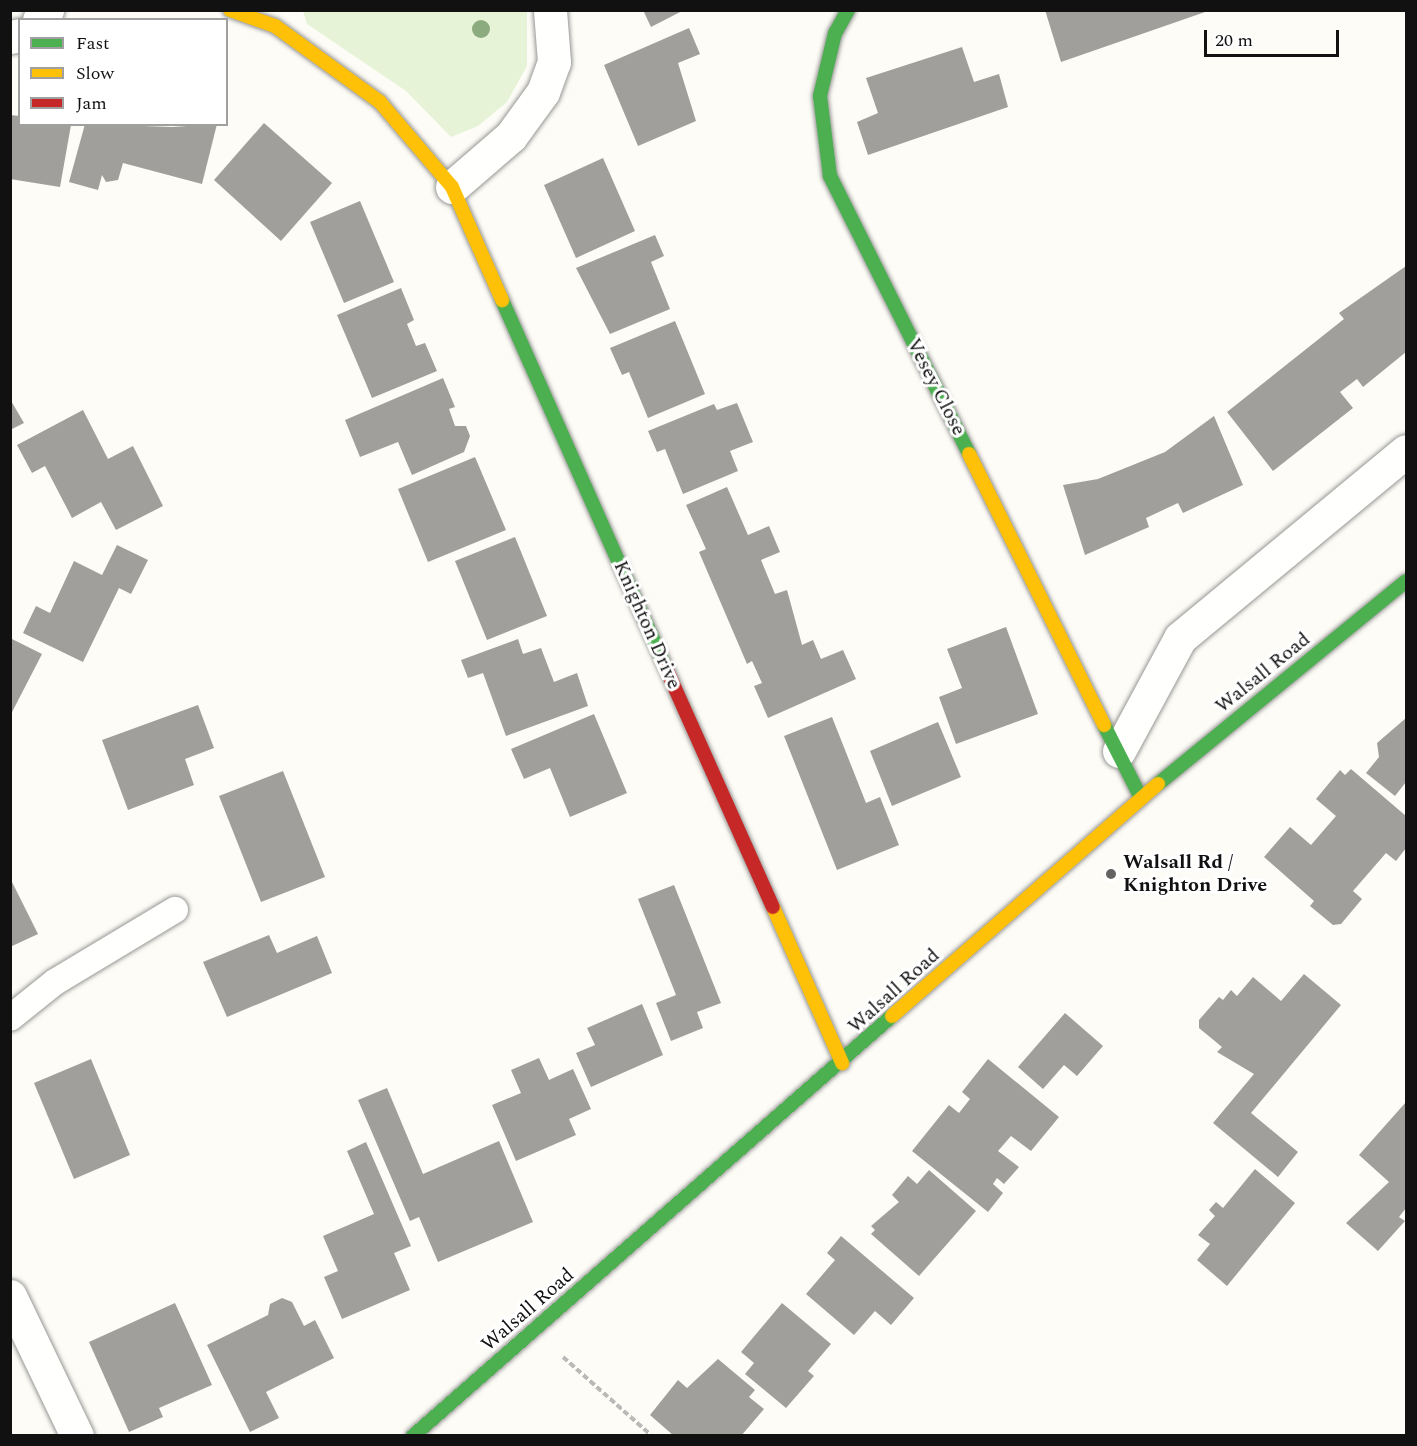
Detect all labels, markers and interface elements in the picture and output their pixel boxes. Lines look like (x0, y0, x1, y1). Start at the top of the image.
legend (18, 18, 228, 126)
scale bar (1207, 18, 1342, 56)
text: 20 m (1215, 27, 1253, 54)
text: Fast (76, 30, 109, 57)
text: Slow (76, 60, 114, 87)
text: Jam (76, 90, 107, 117)
street label: Vesey Close (901, 334, 971, 440)
street label: Knighton Drive (608, 557, 686, 693)
street label: Walsall Road (1211, 628, 1315, 718)
place label: Walsall Rd / Knighton Drive (1123, 850, 1267, 897)
marker: Walsall Rd / Knighton Drive (1104, 867, 1118, 881)
street label: Walsall Road (843, 944, 945, 1038)
street label: Walsall Road (477, 1263, 579, 1357)

